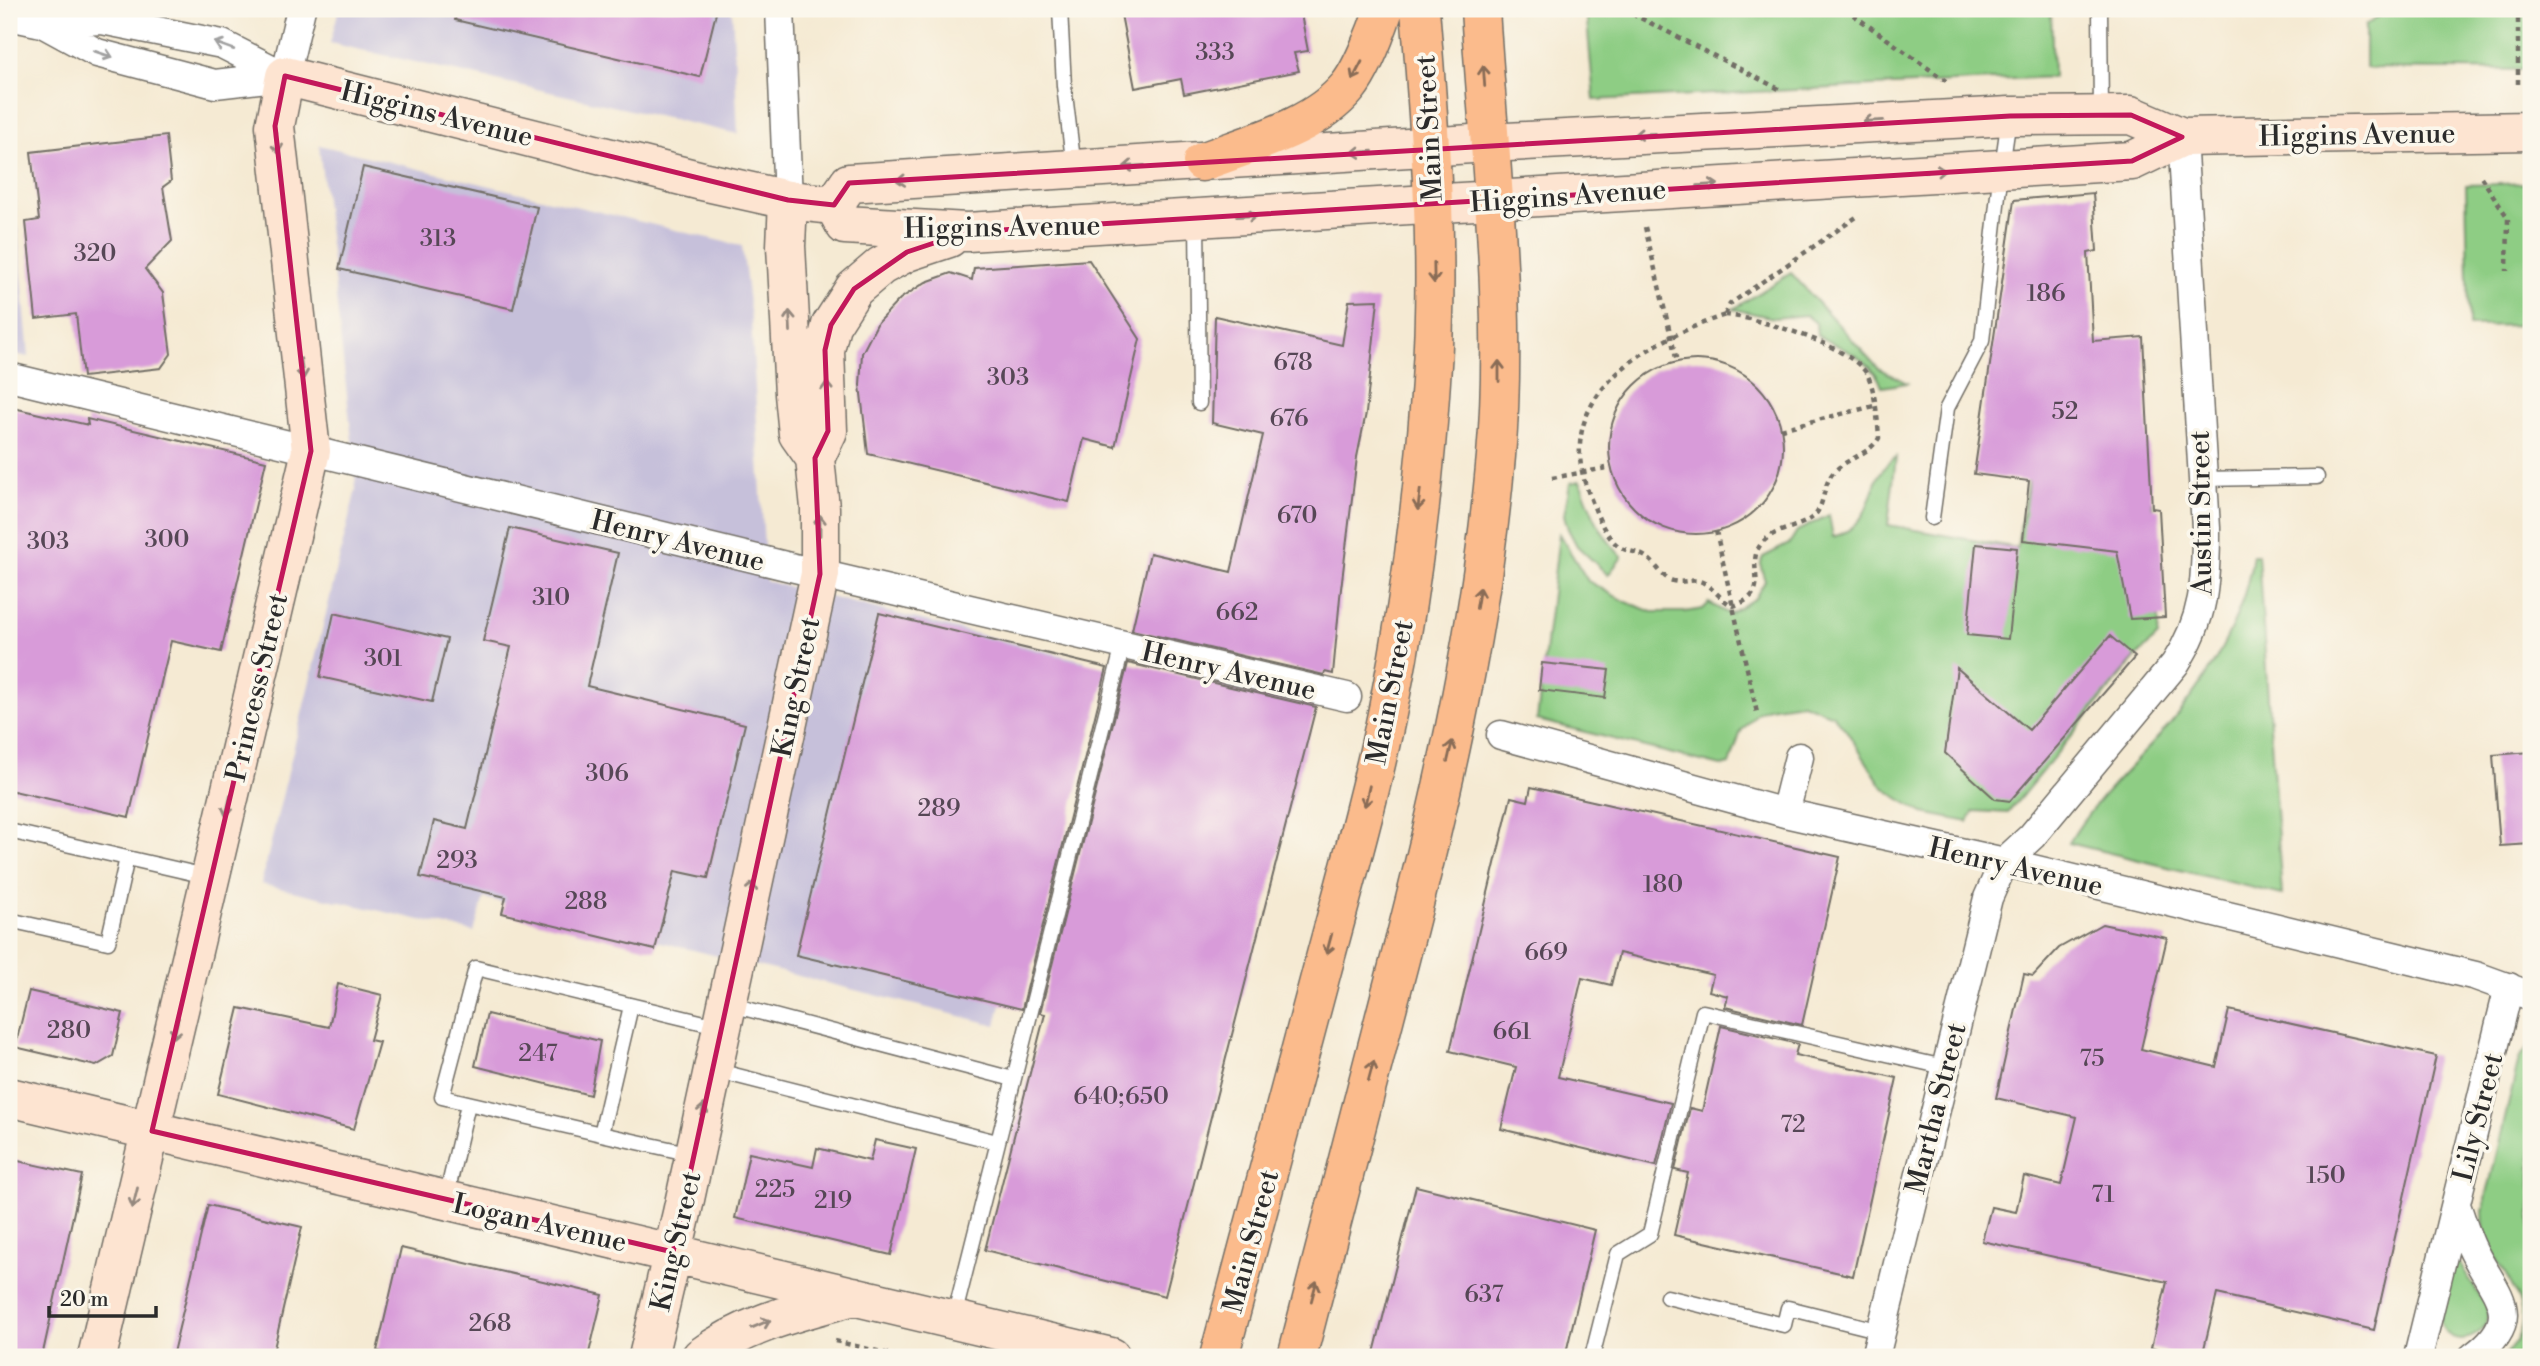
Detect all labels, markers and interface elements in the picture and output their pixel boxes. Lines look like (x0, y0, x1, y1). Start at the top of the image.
house number: 333 (1195, 38, 1235, 68)
one-way arrow (213, 39, 235, 51)
one-way arrow (92, 48, 114, 61)
street label: Main Street (1408, 54, 1451, 202)
one-way arrow (1349, 60, 1363, 81)
one-way arrow (1478, 65, 1491, 88)
street label: Higgins Avenue (337, 74, 536, 155)
one-way arrow (1862, 115, 1885, 128)
street label: Higgins Avenue (2258, 116, 2456, 155)
one-way arrow (1632, 128, 1655, 141)
one-way arrow (270, 131, 283, 153)
one-way arrow (1351, 146, 1373, 159)
one-way arrow (1123, 160, 1146, 173)
one-way arrow (1923, 164, 1946, 177)
street label: Higgins Avenue (1469, 172, 1668, 221)
one-way arrow (896, 173, 919, 186)
one-way arrow (1696, 179, 1719, 192)
street label: Higgins Avenue (903, 208, 1101, 247)
one-way arrow (1235, 209, 1258, 222)
house number: 313 (420, 224, 456, 254)
house number: 320 (74, 239, 116, 269)
one-way arrow (1427, 262, 1440, 285)
house number: 186 (2026, 279, 2066, 309)
one-way arrow (783, 310, 796, 333)
house number: 678 (1273, 348, 1313, 378)
one-way arrow (296, 357, 309, 380)
one-way arrow (1492, 360, 1506, 383)
house number: 303 (987, 363, 1029, 393)
one-way arrow (820, 381, 833, 404)
house number: 52 (2052, 397, 2078, 427)
house number: 676 (1269, 404, 1309, 434)
street label: Austin Street (2183, 430, 2220, 597)
one-way arrow (1413, 488, 1426, 511)
house number: 670 (1277, 501, 1317, 531)
street label: Henry Avenue (587, 503, 768, 580)
one-way arrow (813, 513, 827, 536)
house number: 300 (144, 525, 190, 555)
house number: 303 (27, 527, 69, 557)
house number: 310 (532, 583, 570, 613)
one-way arrow (1472, 587, 1485, 609)
street label: Princess Street (219, 590, 296, 785)
house number: 662 (1216, 598, 1258, 628)
street label: King Street (765, 614, 828, 761)
street label: Main Street (1359, 617, 1422, 768)
street label: Henry Avenue (1138, 634, 1319, 709)
house number: 301 (364, 644, 403, 674)
one-way arrow (1444, 740, 1457, 763)
house number: 306 (585, 759, 629, 789)
one-way arrow (1360, 784, 1373, 807)
house number: 289 (918, 794, 960, 824)
one-way arrow (221, 795, 234, 817)
street label: Henry Avenue (1925, 830, 2106, 905)
house number: 293 (436, 846, 478, 876)
house number: 180 (1643, 870, 1683, 900)
one-way arrow (745, 881, 758, 904)
house number: 288 (564, 887, 608, 917)
one-way arrow (1322, 932, 1335, 955)
house number: 669 (1524, 938, 1568, 968)
house number: 280 (47, 1016, 91, 1046)
one-way arrow (169, 1016, 182, 1039)
house number: 661 (1493, 1017, 1532, 1047)
street label: Martha Street (1898, 1019, 1975, 1197)
house number: 247 (518, 1039, 558, 1069)
house number: 75 (2080, 1044, 2104, 1074)
street label: Lily Street (2446, 1049, 2511, 1185)
one-way arrow (1365, 1060, 1378, 1083)
house number: 640;650 (1073, 1082, 1169, 1112)
one-way arrow (696, 1103, 710, 1126)
house number: 72 (1780, 1110, 1806, 1140)
house number: 150 (2306, 1161, 2346, 1191)
street label: Main Street (1216, 1166, 1287, 1317)
street label: King Street (643, 1168, 710, 1315)
house number: 225 (755, 1175, 795, 1205)
house number: 71 (2091, 1180, 2115, 1210)
one-way arrow (128, 1186, 141, 1208)
street label: Logan Avenue (449, 1186, 630, 1261)
house number: 219 (814, 1186, 852, 1216)
scale bar (49, 1275, 156, 1319)
one-way arrow (1308, 1280, 1321, 1303)
house number: 637 (1464, 1280, 1504, 1310)
text: 20 m (60, 1287, 109, 1313)
house number: 268 (469, 1309, 511, 1339)
one-way arrow (750, 1317, 771, 1330)

